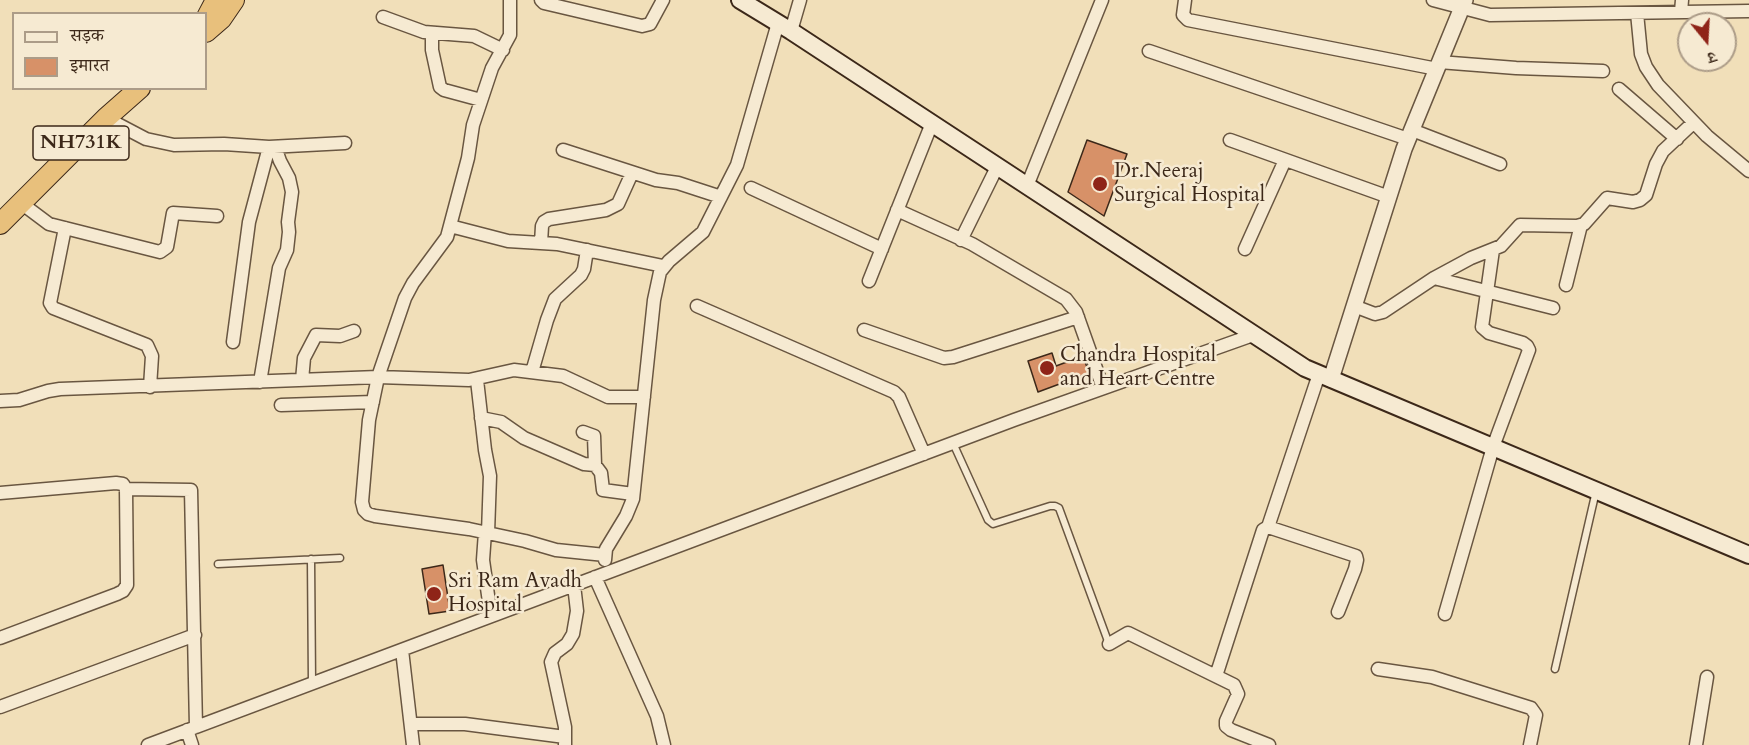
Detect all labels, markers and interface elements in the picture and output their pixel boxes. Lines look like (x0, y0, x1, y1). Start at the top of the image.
legend (12, 12, 207, 90)
north arrow (1677, 12, 1737, 72)
text: सड़क (70, 23, 104, 48)
text: उ (1705, 45, 1719, 69)
text: इमारत (70, 53, 109, 78)
road number: NH731K (33, 126, 129, 160)
place label: Dr.Neeraj Surgical Hospital (1114, 159, 1265, 209)
marker: Dr.Neeraj Surgical Hospital (1091, 175, 1109, 193)
place label: Chandra Hospital and Heart Centre (1060, 343, 1216, 393)
marker: Chandra Hospital and Heart Centre (1038, 359, 1056, 377)
place label: Sri Ram Avadh Hospital (448, 569, 582, 619)
marker: Sri Ram Avadh Hospital (425, 585, 443, 603)

